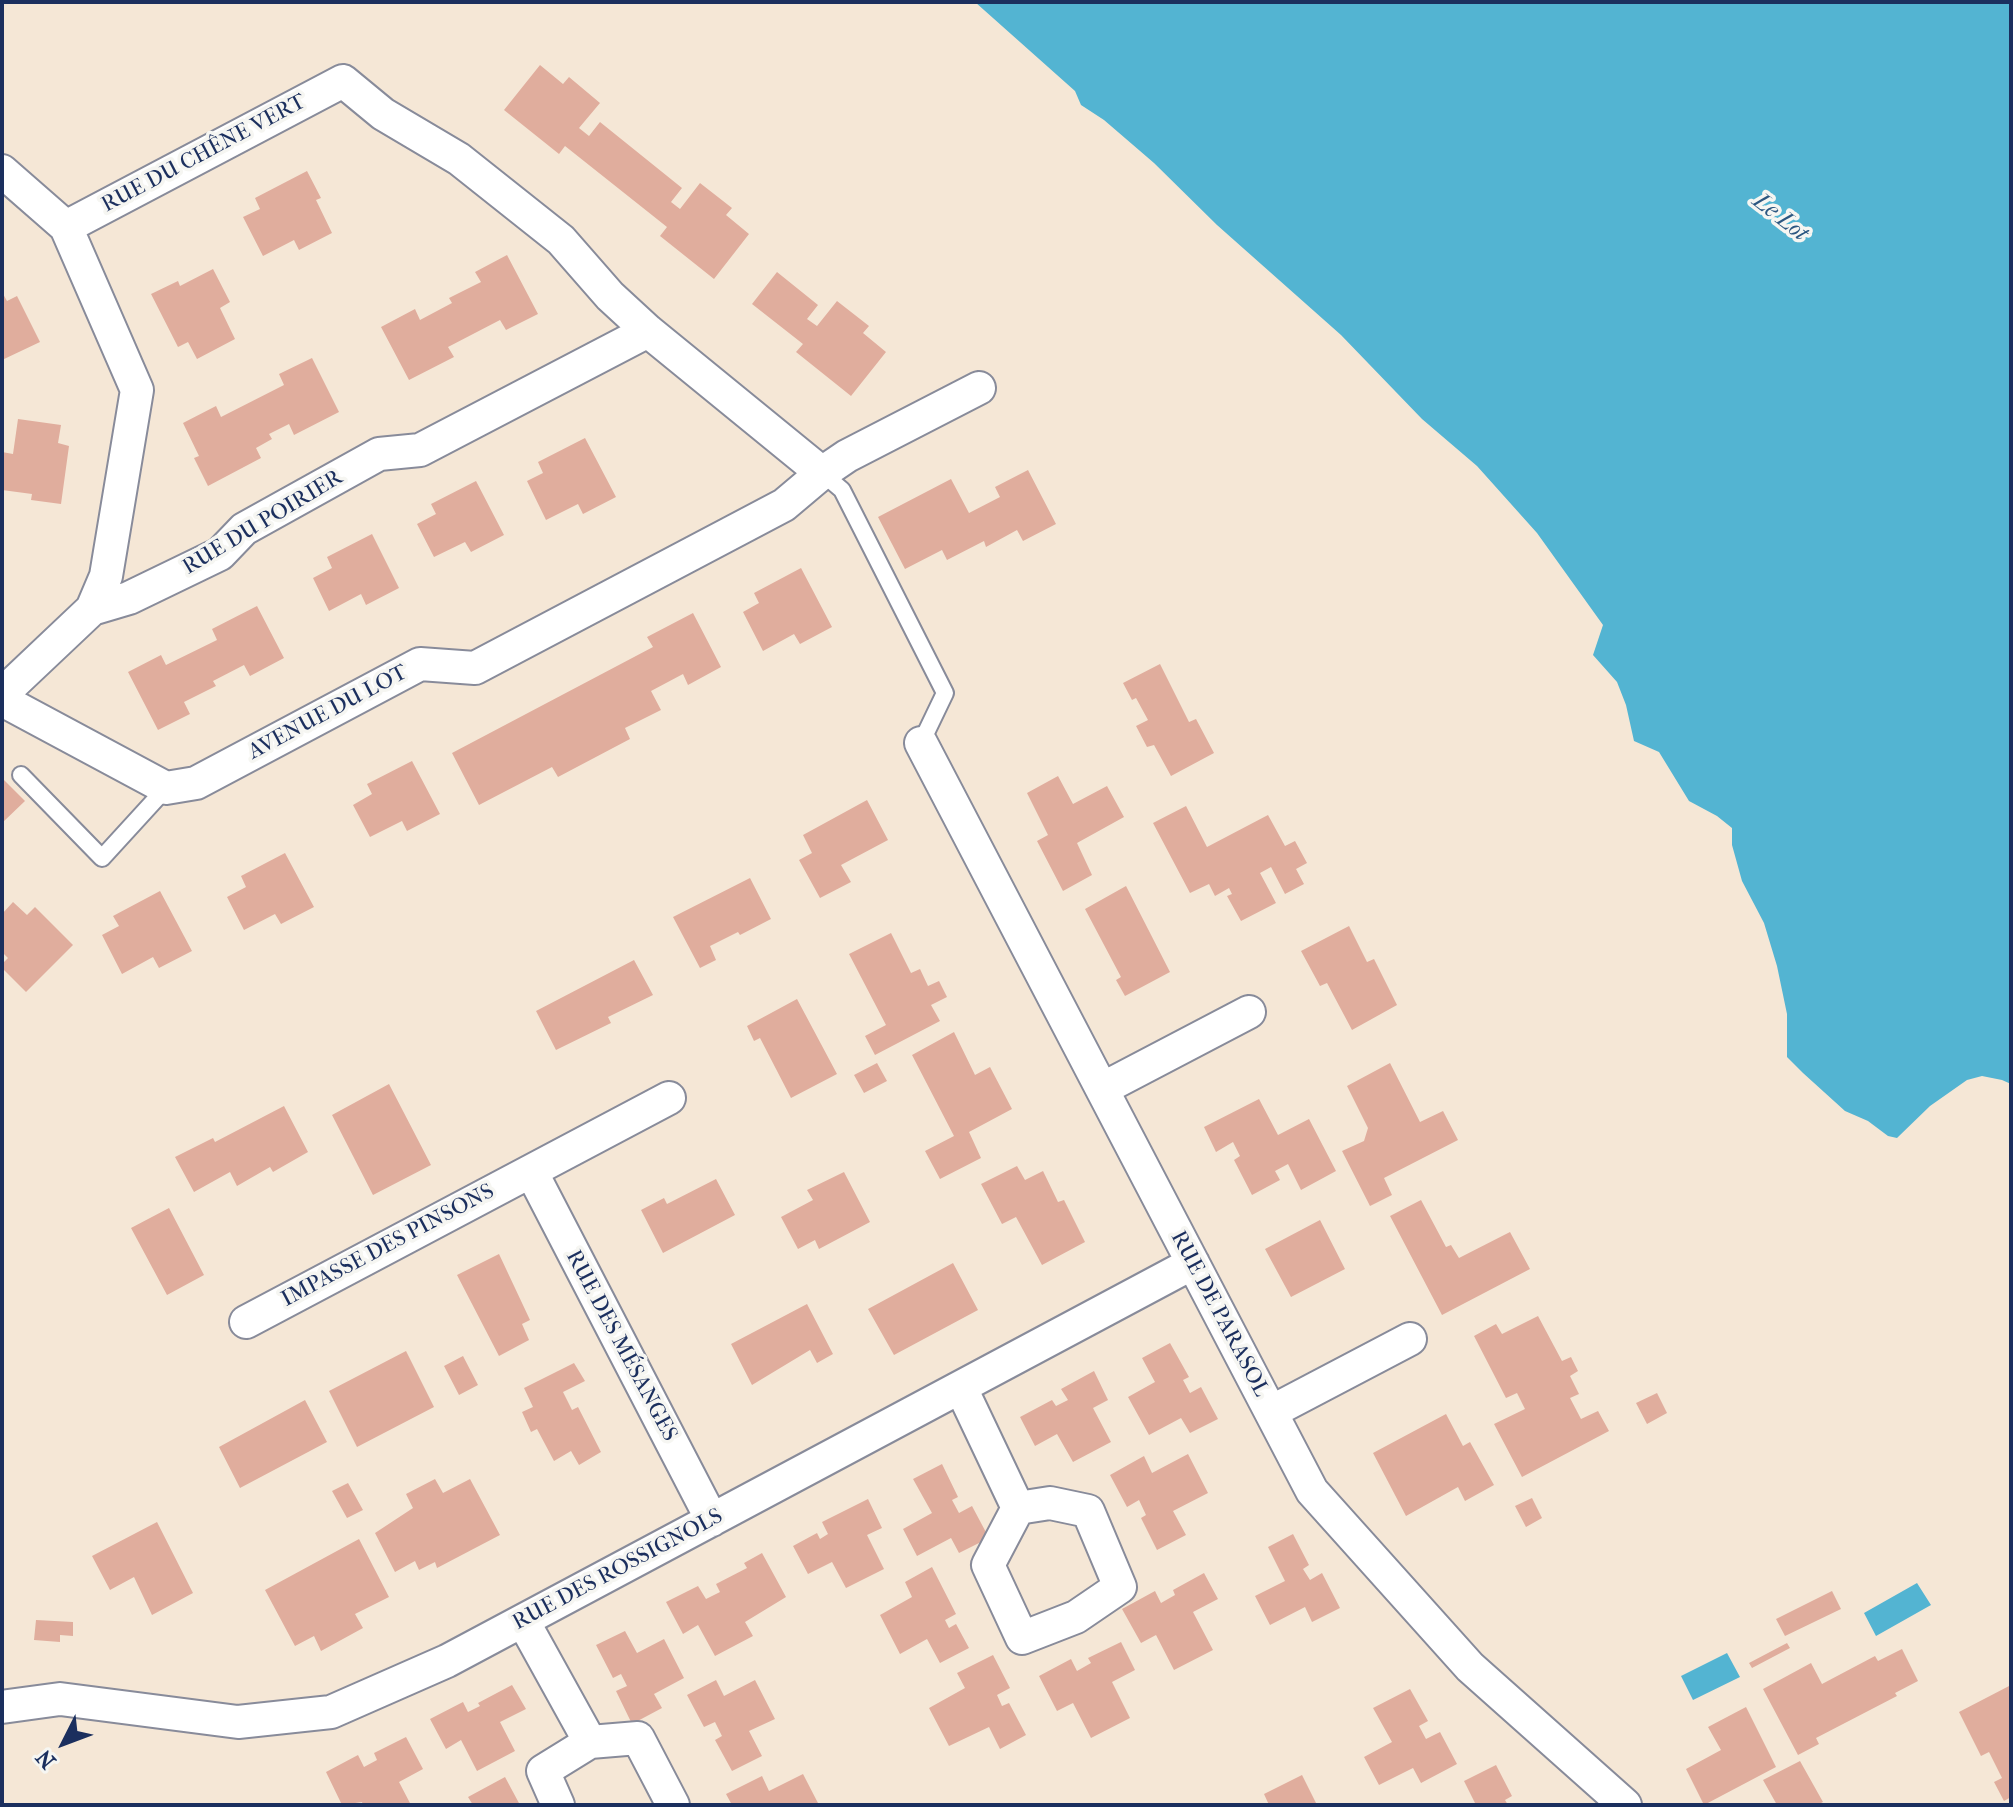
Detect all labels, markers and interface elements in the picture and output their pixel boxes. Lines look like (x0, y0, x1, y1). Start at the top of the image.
street label: RUE DU CHÊNE VERT (98, 89, 310, 219)
water label: Le Lot (1747, 187, 1813, 249)
street label: RUE DU POIRIER (178, 465, 348, 581)
street label: AVENUE DU LOT (244, 660, 412, 766)
street label: IMPASSE DES PINSONS (277, 1179, 499, 1313)
street label: RUE DE PARASOL (1164, 1227, 1274, 1401)
street label: RUE DES MÉSANGES (559, 1246, 683, 1446)
street label: RUE DES ROSSIGNOLS (509, 1503, 727, 1637)
north arrow (24, 1703, 104, 1783)
text: N (31, 1744, 61, 1774)

